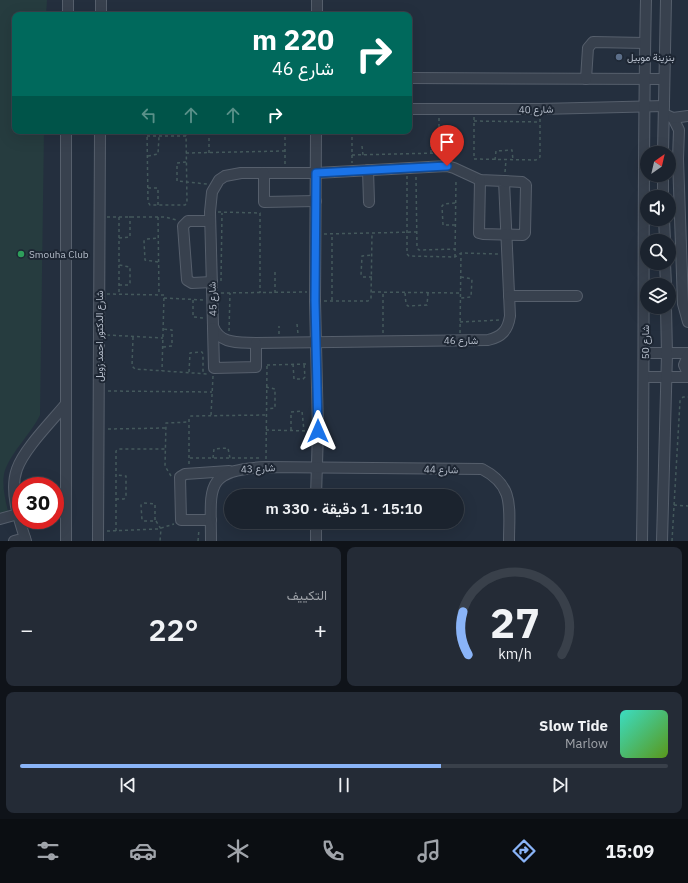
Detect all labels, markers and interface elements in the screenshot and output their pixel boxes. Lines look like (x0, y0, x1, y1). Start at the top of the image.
text: 220 m (252, 21, 334, 58)
icon: right (348, 28, 400, 80)
place label: بنزينة موبيل (627, 51, 675, 64)
marker: بنزينة موبيل (614, 52, 624, 62)
text: شارع 46 (272, 57, 334, 80)
street label: شارع 40 (519, 103, 553, 116)
icon: left (138, 104, 160, 126)
icon: ahead (180, 104, 202, 126)
icon: ahead (222, 104, 244, 126)
icon: right (264, 104, 286, 126)
pin (430, 125, 464, 166)
icon: arrive (436, 131, 458, 153)
north arrow (640, 146, 676, 182)
map controls (640, 146, 676, 314)
button: sound (640, 190, 676, 226)
button: search (640, 234, 676, 270)
place label: Smouha Club (29, 248, 89, 261)
marker: Smouha Club (16, 249, 26, 259)
button: layers (640, 278, 676, 314)
street label: شارع 45 (205, 281, 220, 316)
street label: شارع الدكتور احمد زويل (93, 290, 106, 382)
street label: شارع 50 (639, 325, 652, 359)
street label: شارع 46 (444, 334, 478, 347)
position arrow (297, 410, 339, 452)
street label: شارع 43 (240, 461, 276, 476)
street label: شارع 44 (424, 463, 458, 476)
speed limit sign: 30 (12, 477, 64, 529)
text: 15:10 · 1 دقيقة · 330 m (265, 499, 423, 518)
text: التكييف (287, 587, 327, 604)
text: 27 (490, 594, 539, 648)
text: 22° (148, 610, 199, 649)
text: − (20, 615, 33, 644)
text: + (314, 615, 327, 644)
text: km/h (498, 643, 531, 662)
text: Slow Tide (539, 716, 608, 735)
text: Marlow (565, 735, 608, 752)
icon: previous (117, 774, 139, 796)
icon: pause (333, 774, 355, 796)
icon: next (549, 774, 571, 796)
icon: filters (34, 837, 62, 865)
icon: car (129, 837, 157, 865)
icon: climate (224, 837, 252, 865)
icon: phone (319, 837, 347, 865)
icon: music (415, 837, 443, 865)
icon: directions (510, 837, 538, 865)
text: 15:09 (605, 840, 654, 863)

